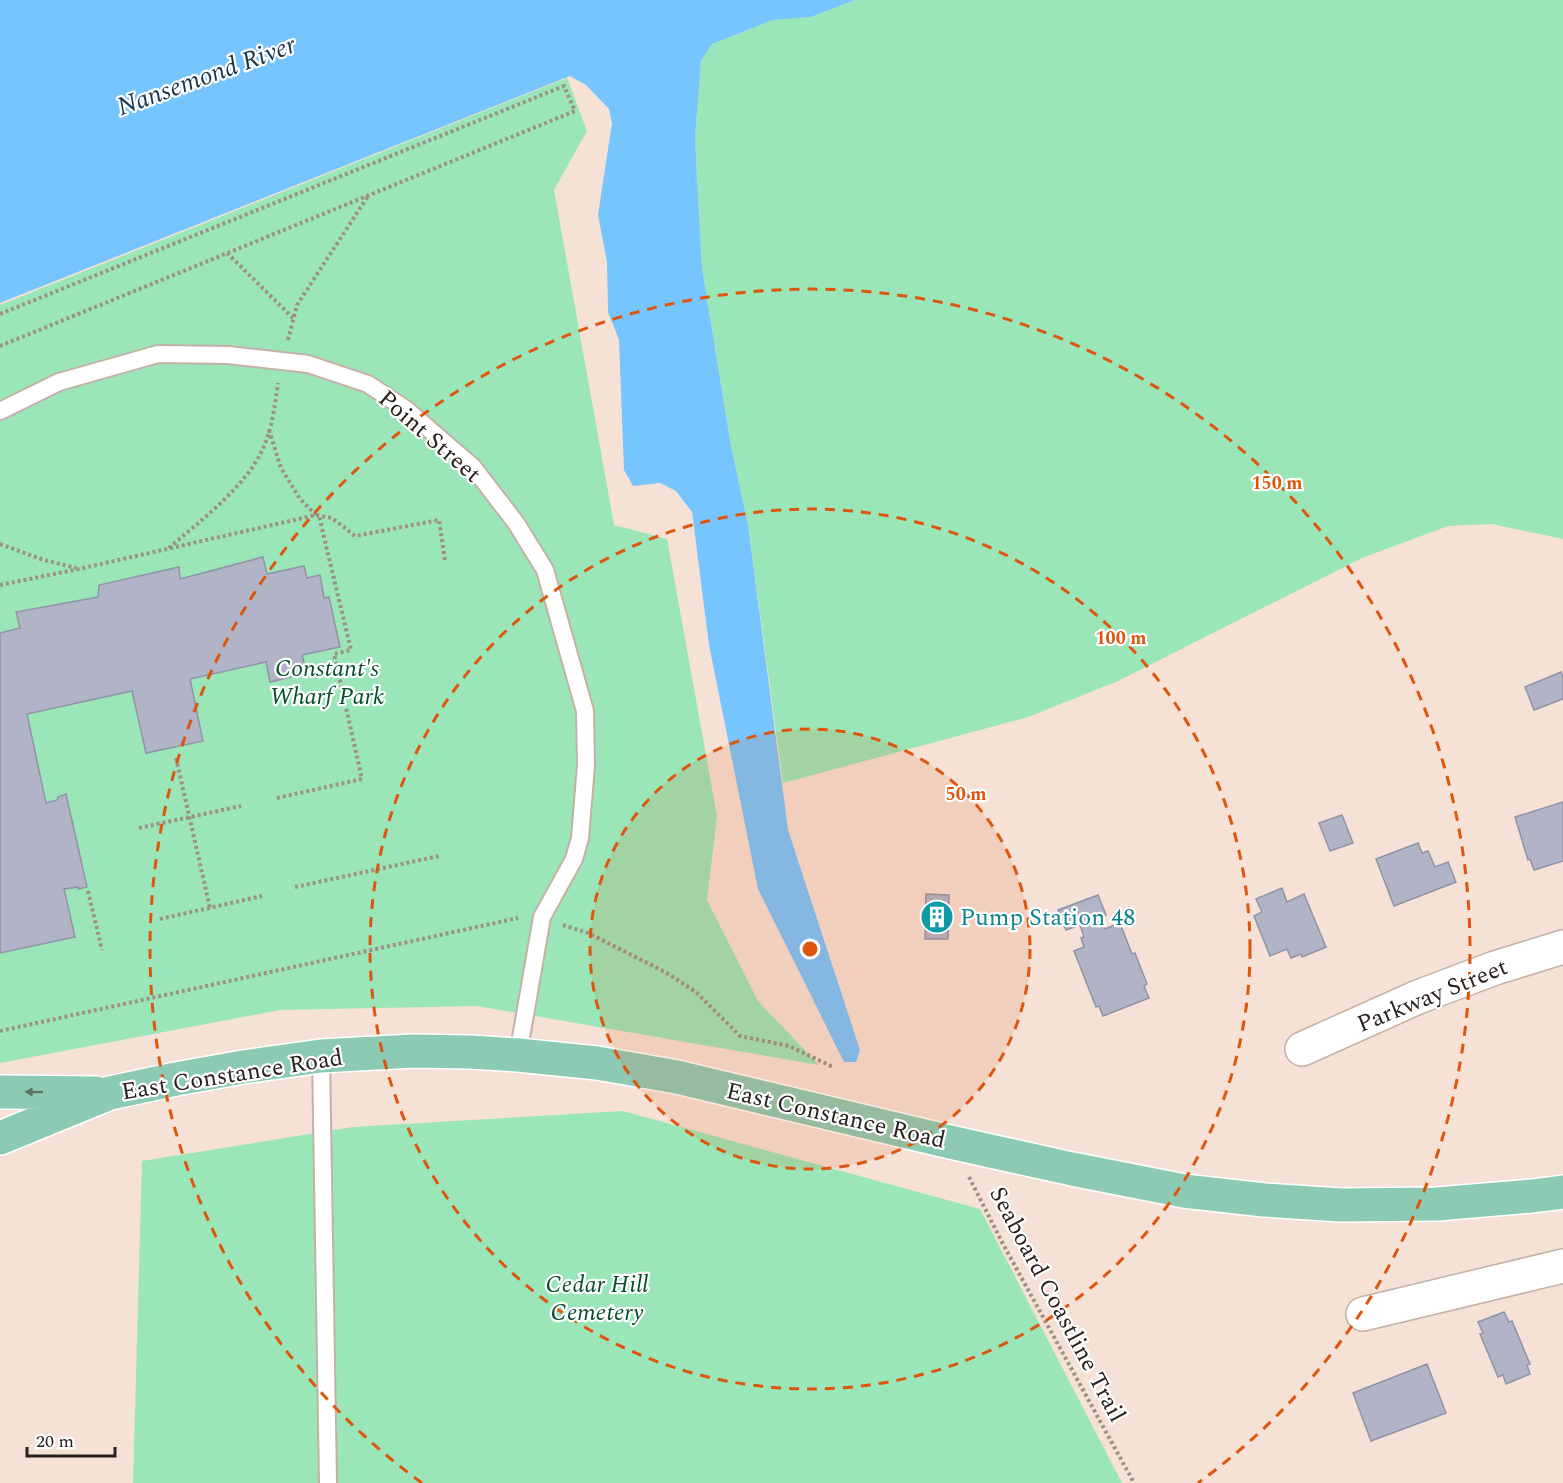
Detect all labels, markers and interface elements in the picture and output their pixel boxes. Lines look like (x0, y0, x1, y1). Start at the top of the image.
water label: Nansemond River (111, 25, 302, 127)
street label: Point Street (370, 382, 489, 492)
text: 150 m (1251, 470, 1303, 497)
text: 100 m (1095, 625, 1147, 652)
park label: Constant's Wharf Park (270, 651, 384, 715)
text: 50 m (946, 781, 986, 808)
building icon: Pump Station 48 (919, 899, 955, 935)
place label: Pump Station 48 (960, 900, 1135, 936)
centre of rings (800, 939, 820, 959)
street label: Parkway Street (1352, 949, 1513, 1043)
street label: East Constance Road (119, 1040, 346, 1110)
street label: East Constance Road (723, 1073, 949, 1159)
one-way arrow (24, 1087, 43, 1097)
street label: Seaboard Coastline Trail (980, 1180, 1135, 1429)
park label: Cedar Hill Cemetery (545, 1267, 649, 1331)
scale bar (27, 1420, 116, 1458)
text: 20 m (36, 1428, 74, 1455)

